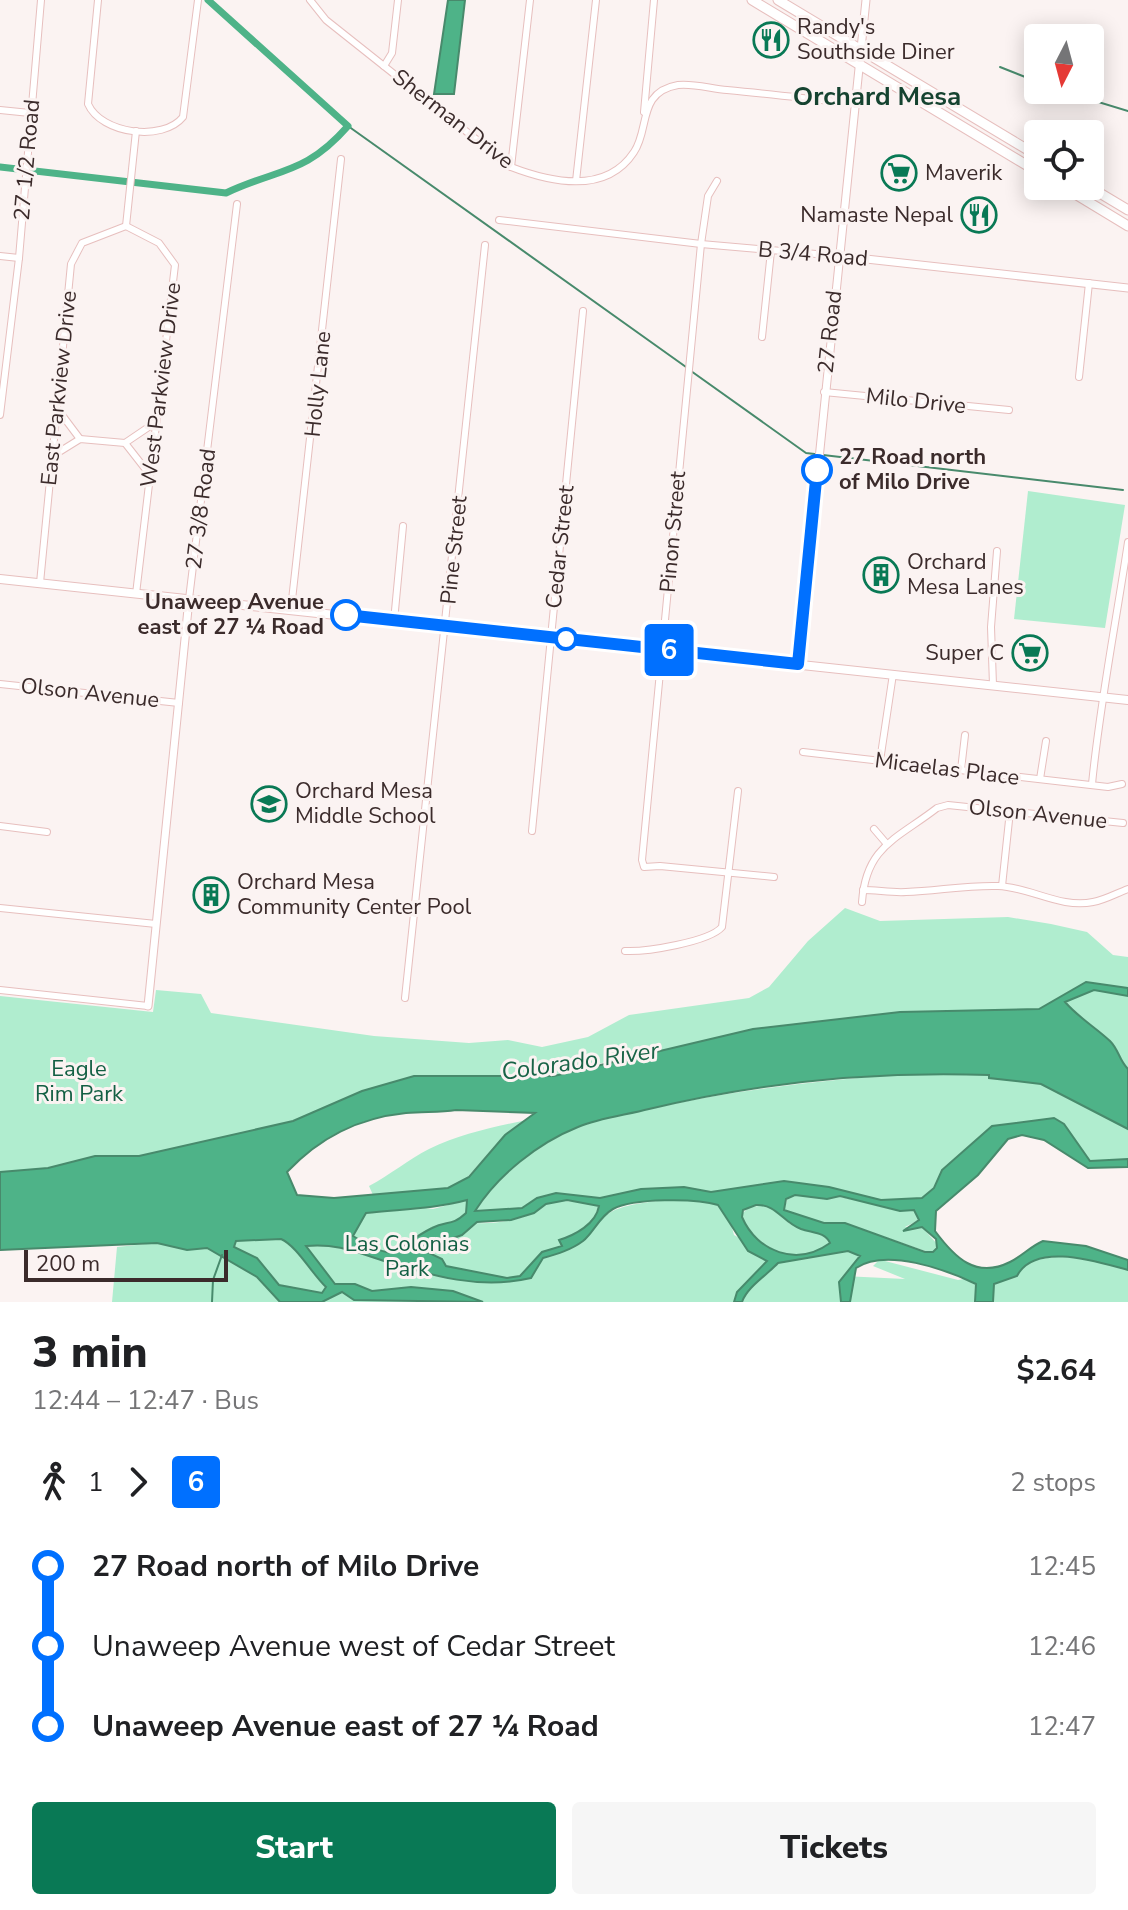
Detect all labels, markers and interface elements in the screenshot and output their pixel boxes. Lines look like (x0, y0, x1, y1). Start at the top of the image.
place label: Randy's Southside Diner (797, 12, 955, 67)
restaurant icon: Randy's Southside Diner (752, 21, 790, 59)
north arrow (1024, 24, 1104, 104)
map controls (1024, 24, 1104, 200)
street label: Sherman Drive (386, 62, 520, 176)
district label: Orchard Mesa (793, 79, 961, 114)
street label: 27 1/2 Road (7, 98, 47, 222)
button: locate (1024, 120, 1104, 200)
supermarket icon: Maverik (880, 154, 918, 192)
place label: Maverik (925, 158, 1003, 188)
restaurant icon: Namaste Nepal (960, 196, 998, 234)
place label: Namaste Nepal (800, 200, 953, 230)
street label: B 3/4 Road (757, 234, 869, 274)
street label: West Parkview Drive (134, 281, 188, 489)
street label: East Parkview Drive (34, 289, 84, 487)
street label: 27 Road (811, 289, 849, 375)
street label: Holly Lane (298, 329, 338, 439)
street label: Milo Drive (865, 381, 967, 421)
place label: 27 Road north of Milo Drive (839, 442, 986, 497)
street label: 27 3/8 Road (179, 447, 223, 571)
marker: 27 Road north of Milo Drive (802, 455, 832, 485)
street label: Pinon Street (653, 470, 693, 594)
street label: Cedar Street (539, 484, 581, 610)
street label: Pine Street (433, 494, 475, 606)
place label: Orchard Mesa Lanes (907, 547, 1024, 602)
building icon: Orchard Mesa Lanes (862, 556, 900, 594)
place label: Unaweep Avenue east of 27 ¼ Road (137, 587, 324, 642)
marker: Unaweep Avenue east of 27 ¼ Road (331, 600, 361, 630)
line badge: 6 (643, 624, 695, 676)
unlabelled marker (555, 628, 577, 650)
text: 6 (661, 631, 677, 669)
supermarket icon: Super C (1011, 634, 1049, 672)
place label: Super C (925, 638, 1004, 668)
street label: Olson Avenue (19, 671, 161, 715)
street label: Micaelas Place (873, 745, 1021, 793)
place label: Orchard Mesa Middle School (295, 776, 436, 831)
school or university icon: Orchard Mesa Middle School (250, 785, 288, 823)
street label: Olson Avenue (967, 792, 1109, 836)
place label: Orchard Mesa Community Center Pool (237, 867, 472, 922)
building icon: Orchard Mesa Community Center Pool (192, 876, 230, 914)
water label: Colorado River (499, 1034, 662, 1088)
park label: Eagle Rim Park (35, 1054, 124, 1109)
park label: Las Colonias Park (345, 1229, 469, 1284)
scale bar (24, 1246, 228, 1282)
text: 200 m (36, 1249, 100, 1279)
text: 3 min (32, 1323, 148, 1383)
text: $2.64 (1017, 1350, 1096, 1391)
text: 12:44 – 12:47 · Bus (32, 1383, 259, 1418)
icon: walk (32, 1460, 76, 1504)
icon: forward (116, 1460, 160, 1504)
text: 6 (188, 1463, 204, 1501)
text: 1 (88, 1465, 104, 1500)
text: 2 stops (1010, 1465, 1096, 1500)
text: 27 Road north of Milo Drive (92, 1546, 479, 1587)
text: 12:45 (1028, 1549, 1096, 1584)
text: Unaweep Avenue west of Cedar Street (92, 1626, 615, 1667)
text: 12:46 (1028, 1629, 1096, 1664)
text: Unaweep Avenue east of 27 ¼ Road (92, 1706, 599, 1747)
text: 12:47 (1028, 1709, 1096, 1744)
button: Start (32, 1802, 556, 1894)
button: Tickets (572, 1802, 1096, 1894)

